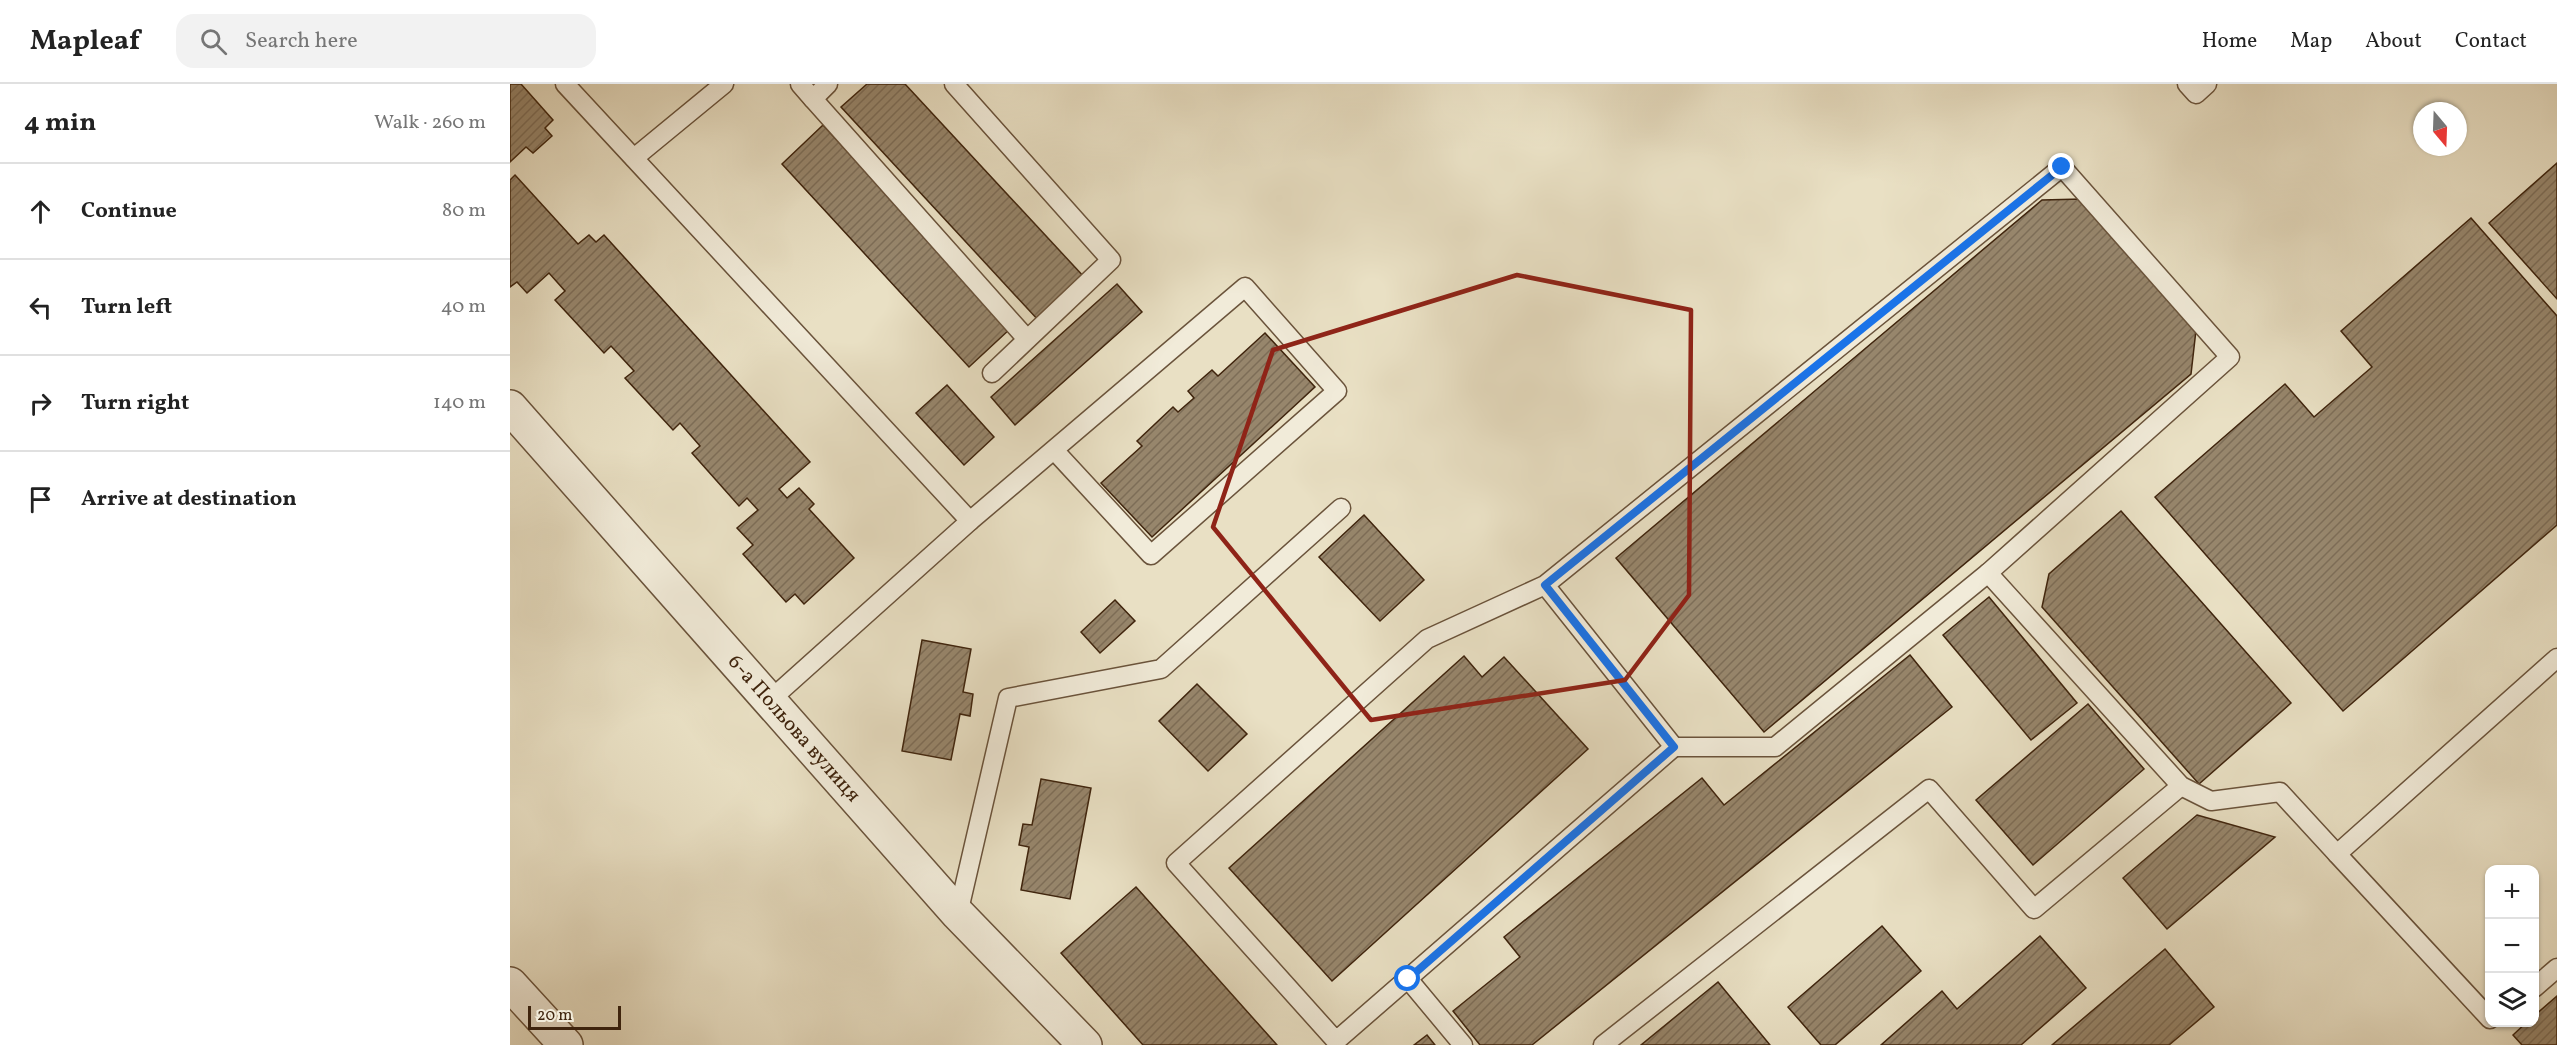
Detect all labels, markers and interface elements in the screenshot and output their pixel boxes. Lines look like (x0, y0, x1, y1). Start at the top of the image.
search box (176, 14, 596, 68)
text: Mapleaf (30, 22, 140, 61)
icon: search (197, 25, 230, 58)
text: Search here (245, 26, 358, 57)
text: Home (2202, 27, 2257, 56)
text: Map (2290, 27, 2332, 56)
text: About (2365, 27, 2422, 56)
text: Contact (2455, 27, 2527, 56)
north arrow (2413, 102, 2467, 156)
text: 4 min (24, 105, 96, 141)
text: Walk · 260 m (374, 109, 486, 137)
route end (2048, 153, 2074, 179)
icon: ahead (24, 195, 57, 228)
text: Continue (81, 196, 177, 227)
text: 80 m (442, 197, 486, 225)
icon: left (24, 291, 57, 324)
text: Turn left (81, 292, 172, 323)
text: 40 m (441, 293, 486, 321)
icon: right (24, 387, 57, 420)
text: Turn right (81, 388, 189, 419)
text: 140 m (433, 389, 486, 417)
icon: arrive (24, 483, 57, 516)
text: Arrive at destination (81, 484, 297, 515)
street label: 6-а Польова вулиця (721, 648, 867, 809)
map controls (2485, 865, 2539, 1027)
button: + (2485, 865, 2539, 919)
button: − (2485, 919, 2539, 973)
route start (1394, 965, 1420, 991)
button: layers (2485, 973, 2539, 1027)
scale bar (528, 1003, 621, 1030)
text: 20 m (537, 1005, 572, 1027)

